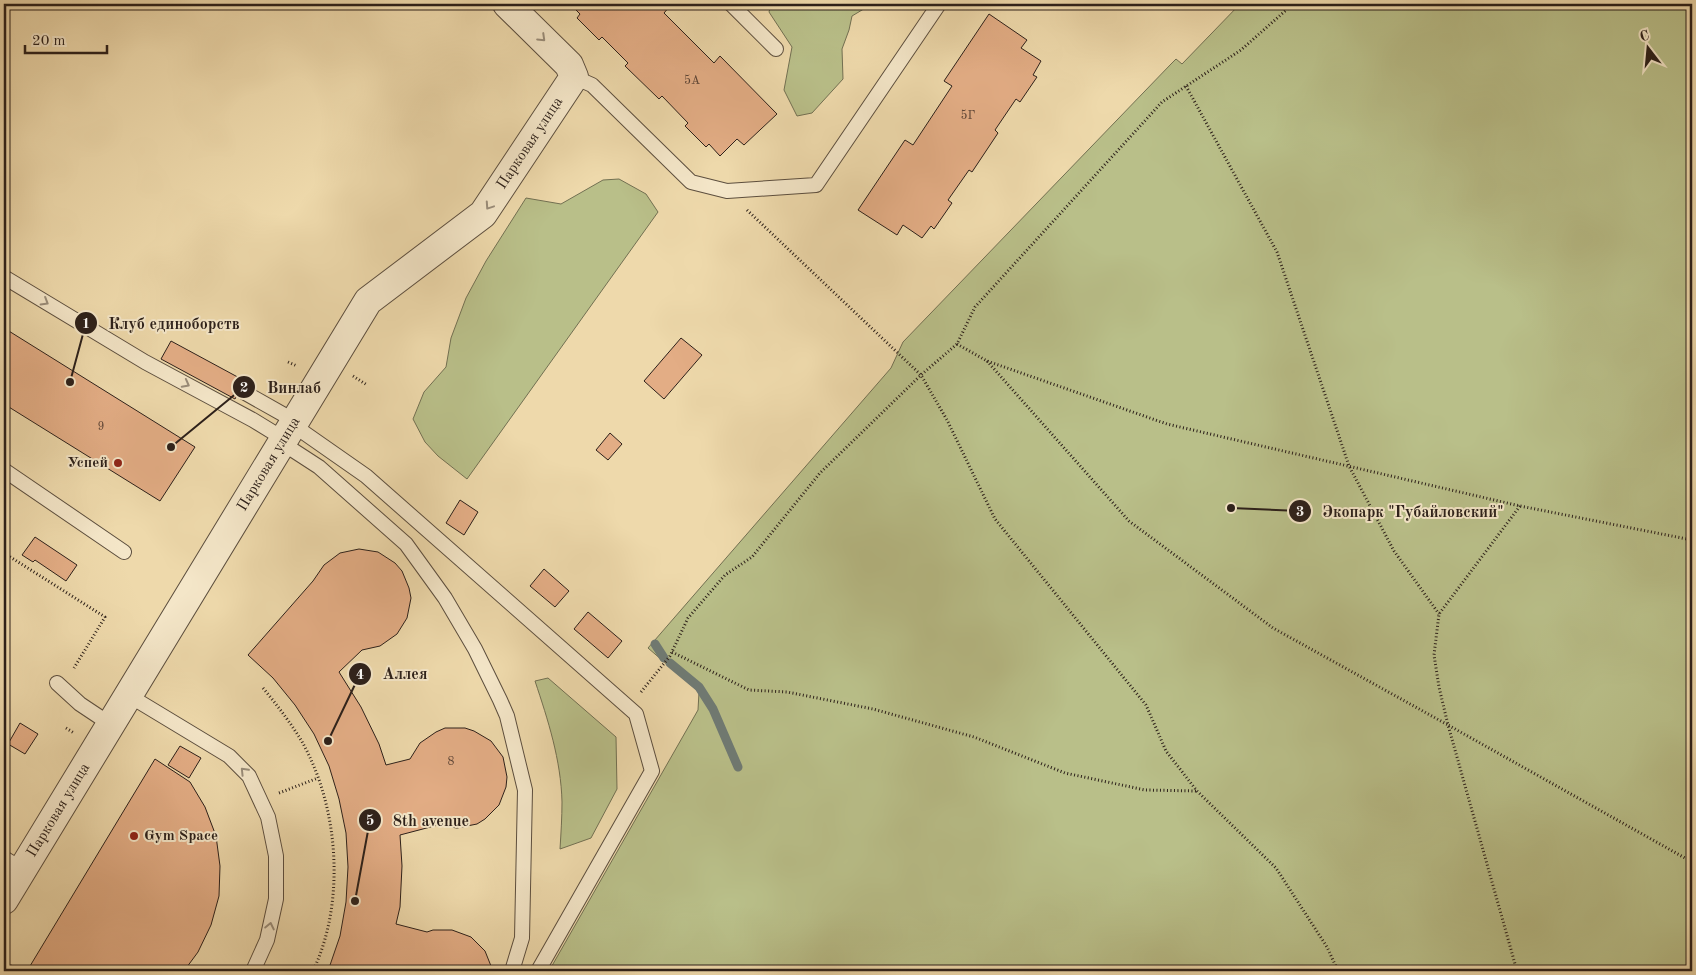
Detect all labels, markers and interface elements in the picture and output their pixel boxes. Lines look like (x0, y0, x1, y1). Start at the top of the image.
scale bar (25, 22, 108, 54)
north arrow (1624, 22, 1674, 72)
text: С (1638, 28, 1651, 44)
one-way arrow (536, 32, 545, 41)
text: 20 m (32, 34, 66, 49)
house number: 5А (684, 74, 700, 87)
street label: Парковая улица (494, 94, 566, 192)
house number: 5Г (961, 109, 976, 122)
one-way arrow (486, 200, 495, 209)
one-way arrow (40, 295, 49, 305)
callout: Клуб единоборств (74, 307, 250, 338)
text: 1 (82, 317, 90, 332)
text: Клуб единоборств (108, 317, 240, 333)
callout: Винлаб (231, 371, 331, 402)
one-way arrow (181, 377, 190, 387)
text: 2 (240, 381, 248, 396)
text: Винлаб (267, 381, 321, 397)
street label: Парковая улица (235, 414, 303, 514)
house number: 9 (98, 421, 104, 433)
place label: Успей (67, 456, 108, 471)
marker: Успей (112, 457, 124, 469)
callout: Экопарк "Губайловский" (1287, 496, 1514, 527)
text: 3 (1296, 505, 1304, 520)
text: Экопарк "Губайловский" (1322, 505, 1504, 521)
callout: Аллея (347, 658, 437, 689)
text: Аллея (383, 667, 427, 683)
text: 4 (356, 668, 364, 683)
house number: 8 (448, 756, 455, 768)
street label: Парковая улица (24, 760, 93, 860)
one-way arrow (241, 768, 250, 777)
callout: 8th avenue (358, 804, 479, 835)
text: 5 (366, 814, 374, 829)
text: 8th avenue (393, 814, 469, 830)
place label: Gym Space (144, 829, 218, 844)
marker: Gym Space (128, 830, 140, 842)
one-way arrow (265, 921, 275, 930)

